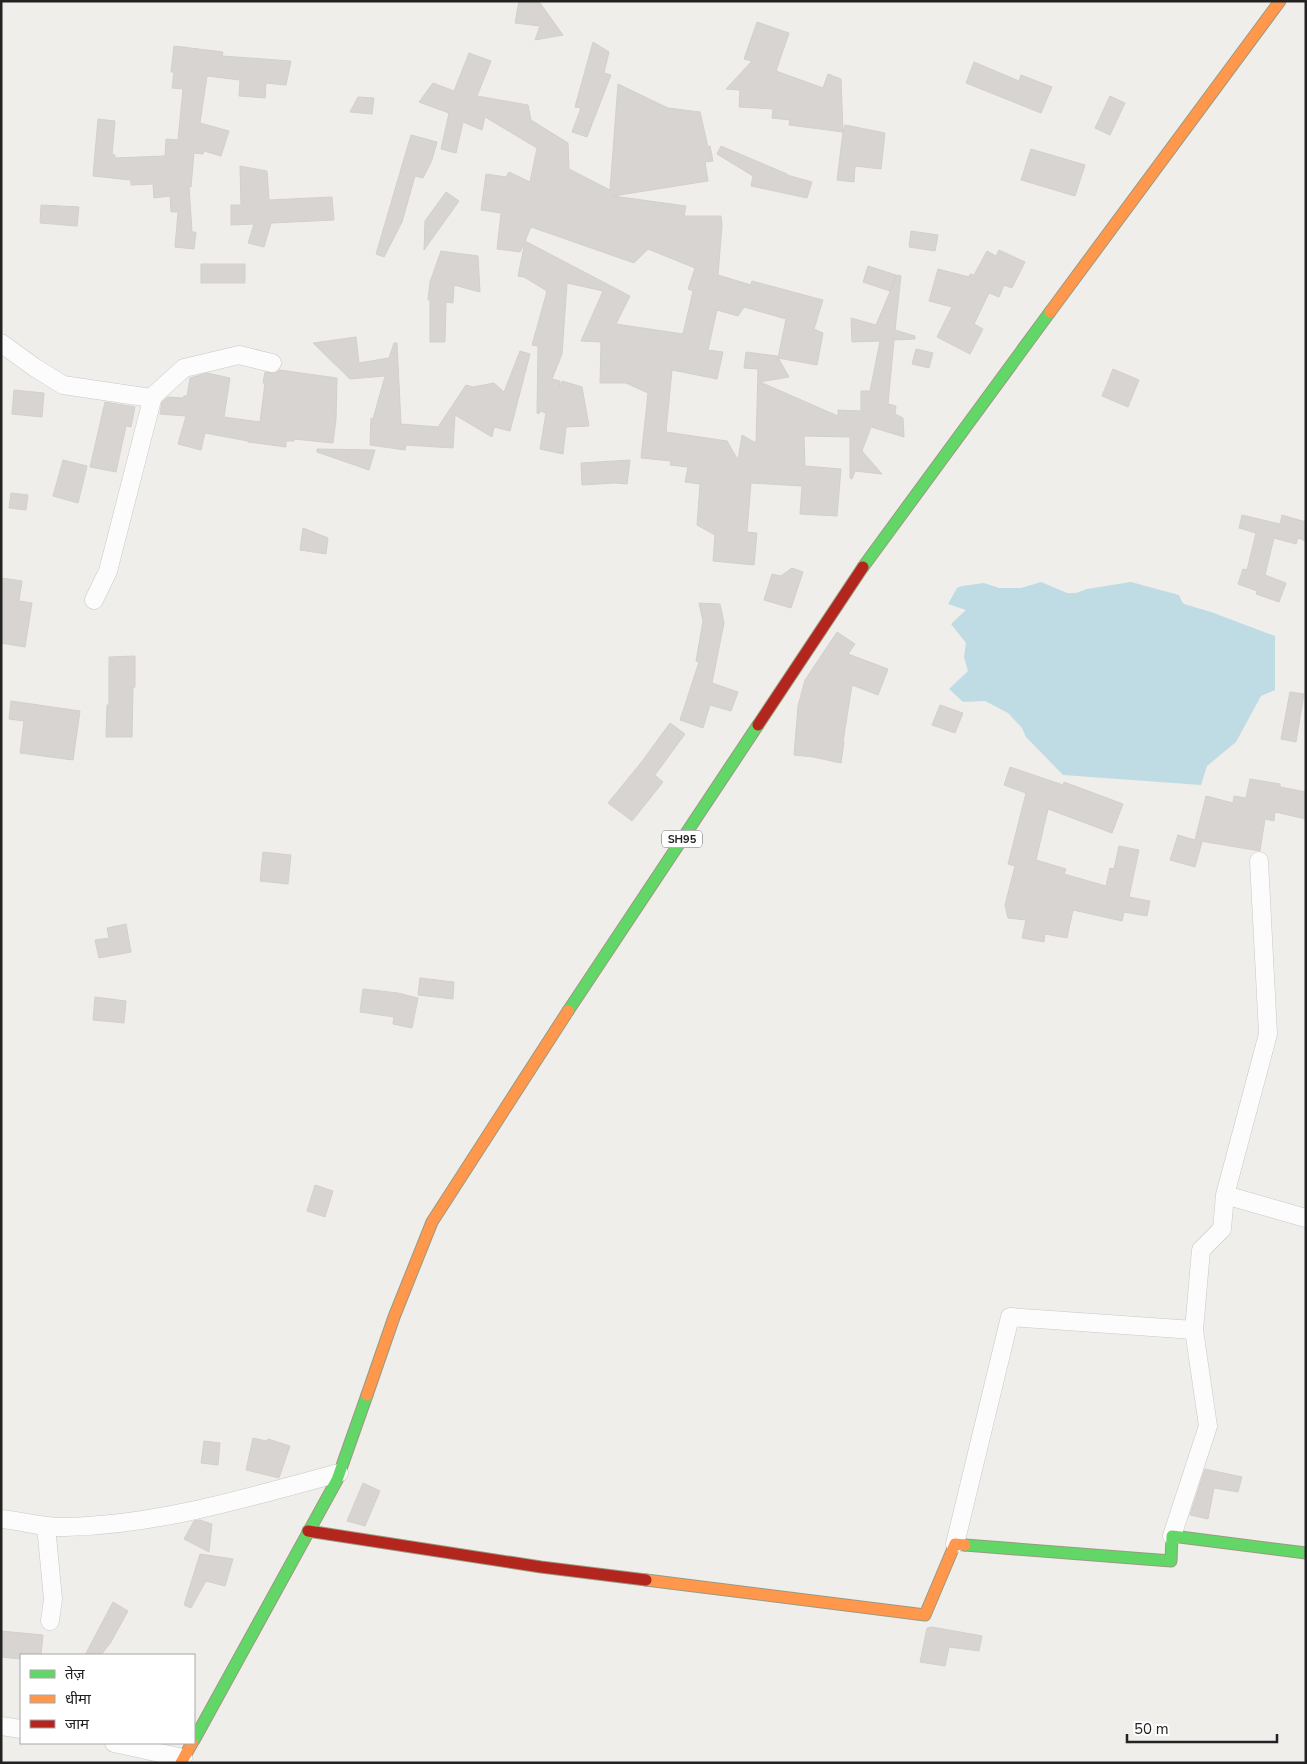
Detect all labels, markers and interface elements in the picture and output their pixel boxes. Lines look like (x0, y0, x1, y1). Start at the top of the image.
road number: SH95 (662, 831, 702, 848)
legend (20, 1654, 195, 1744)
text: तेज़ (65, 1664, 86, 1684)
text: धीमा (65, 1689, 92, 1709)
scale bar (1127, 1712, 1277, 1744)
text: जाम (65, 1714, 90, 1734)
text: 50 m (1134, 1719, 1169, 1739)

